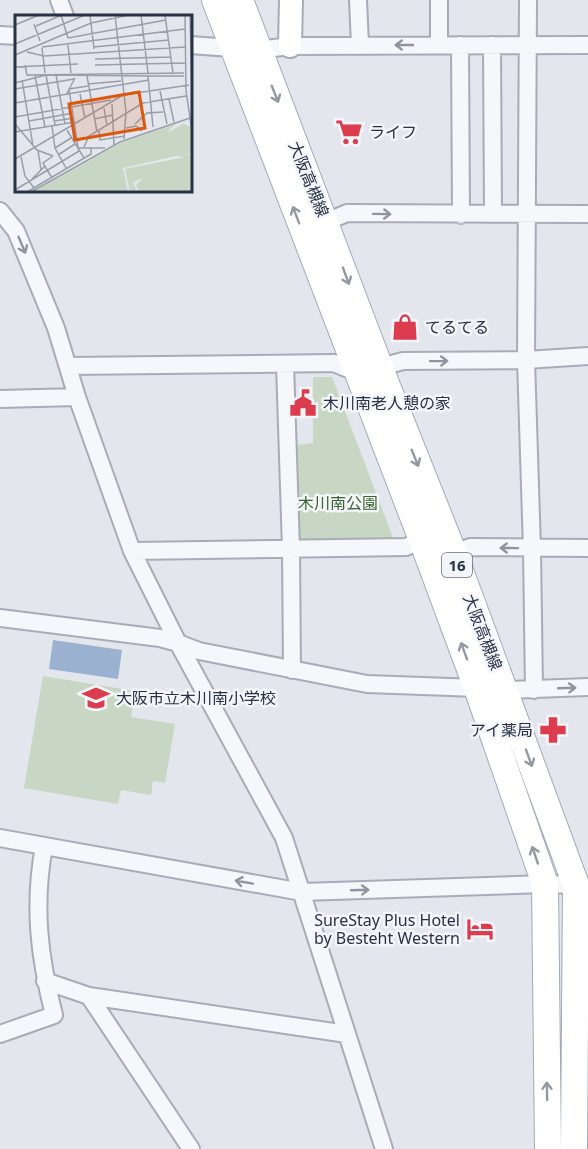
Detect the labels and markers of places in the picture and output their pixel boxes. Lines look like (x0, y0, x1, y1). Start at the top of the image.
supermarket icon: ライフ (334, 117, 364, 147)
place label: ライフ (369, 121, 417, 143)
shop icon: てるてる (390, 312, 420, 342)
place label: てるてる (425, 316, 489, 338)
public building icon: 木川南老人憩の家 (288, 388, 318, 418)
place label: 木川南老人憩の家 (323, 392, 451, 414)
school or university icon: 大阪市立木川南小学校 (81, 683, 111, 713)
place label: 大阪市立木川南小学校 (116, 687, 276, 709)
pharmacy icon: アイ薬局 (538, 715, 568, 745)
place label: アイ薬局 (470, 719, 533, 741)
place label: SureStay Plus Hotel by Besteht Western (314, 909, 460, 949)
hotel icon: SureStay Plus Hotel by Besteht Western (465, 914, 495, 944)

